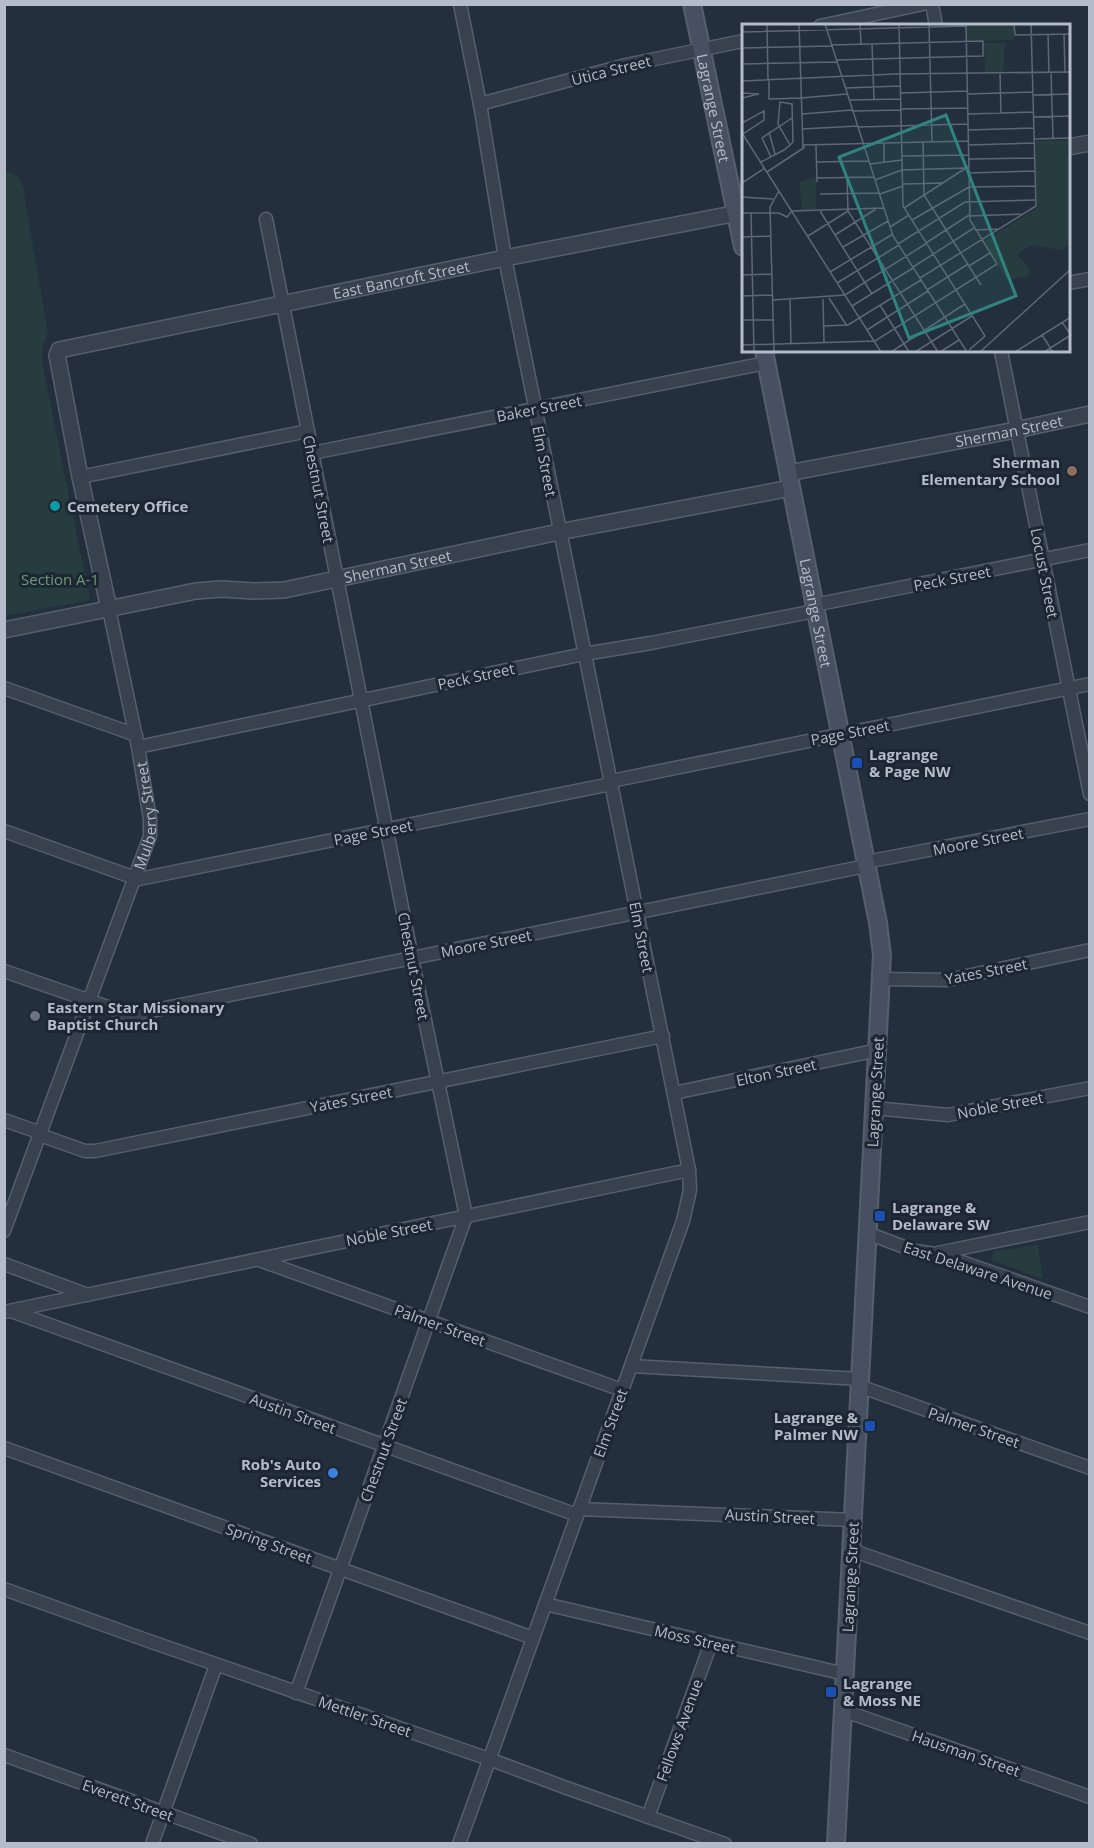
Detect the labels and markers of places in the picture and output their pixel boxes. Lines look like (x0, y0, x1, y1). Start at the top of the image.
place label: Sherman Elementary School (921, 452, 1060, 489)
marker: Sherman Elementary School (1065, 464, 1079, 478)
place label: Cemetery Office (67, 496, 188, 516)
marker: Cemetery Office (48, 499, 62, 513)
place label: Lagrange & Page NW (869, 744, 951, 781)
marker: Lagrange & Page NW (850, 756, 864, 770)
place label: Eastern Star Missionary Baptist Church (47, 997, 225, 1034)
marker: Eastern Star Missionary Baptist Church (28, 1009, 42, 1023)
place label: Lagrange & Delaware SW (892, 1197, 990, 1234)
marker: Lagrange & Delaware SW (873, 1209, 887, 1223)
place label: Lagrange & Palmer NW (774, 1407, 859, 1444)
marker: Lagrange & Palmer NW (863, 1419, 877, 1433)
place label: Rob's Auto Services (241, 1454, 321, 1491)
marker: Rob's Auto Services (326, 1466, 340, 1480)
place label: Lagrange & Moss NE (843, 1673, 921, 1710)
marker: Lagrange & Moss NE (824, 1685, 838, 1699)

